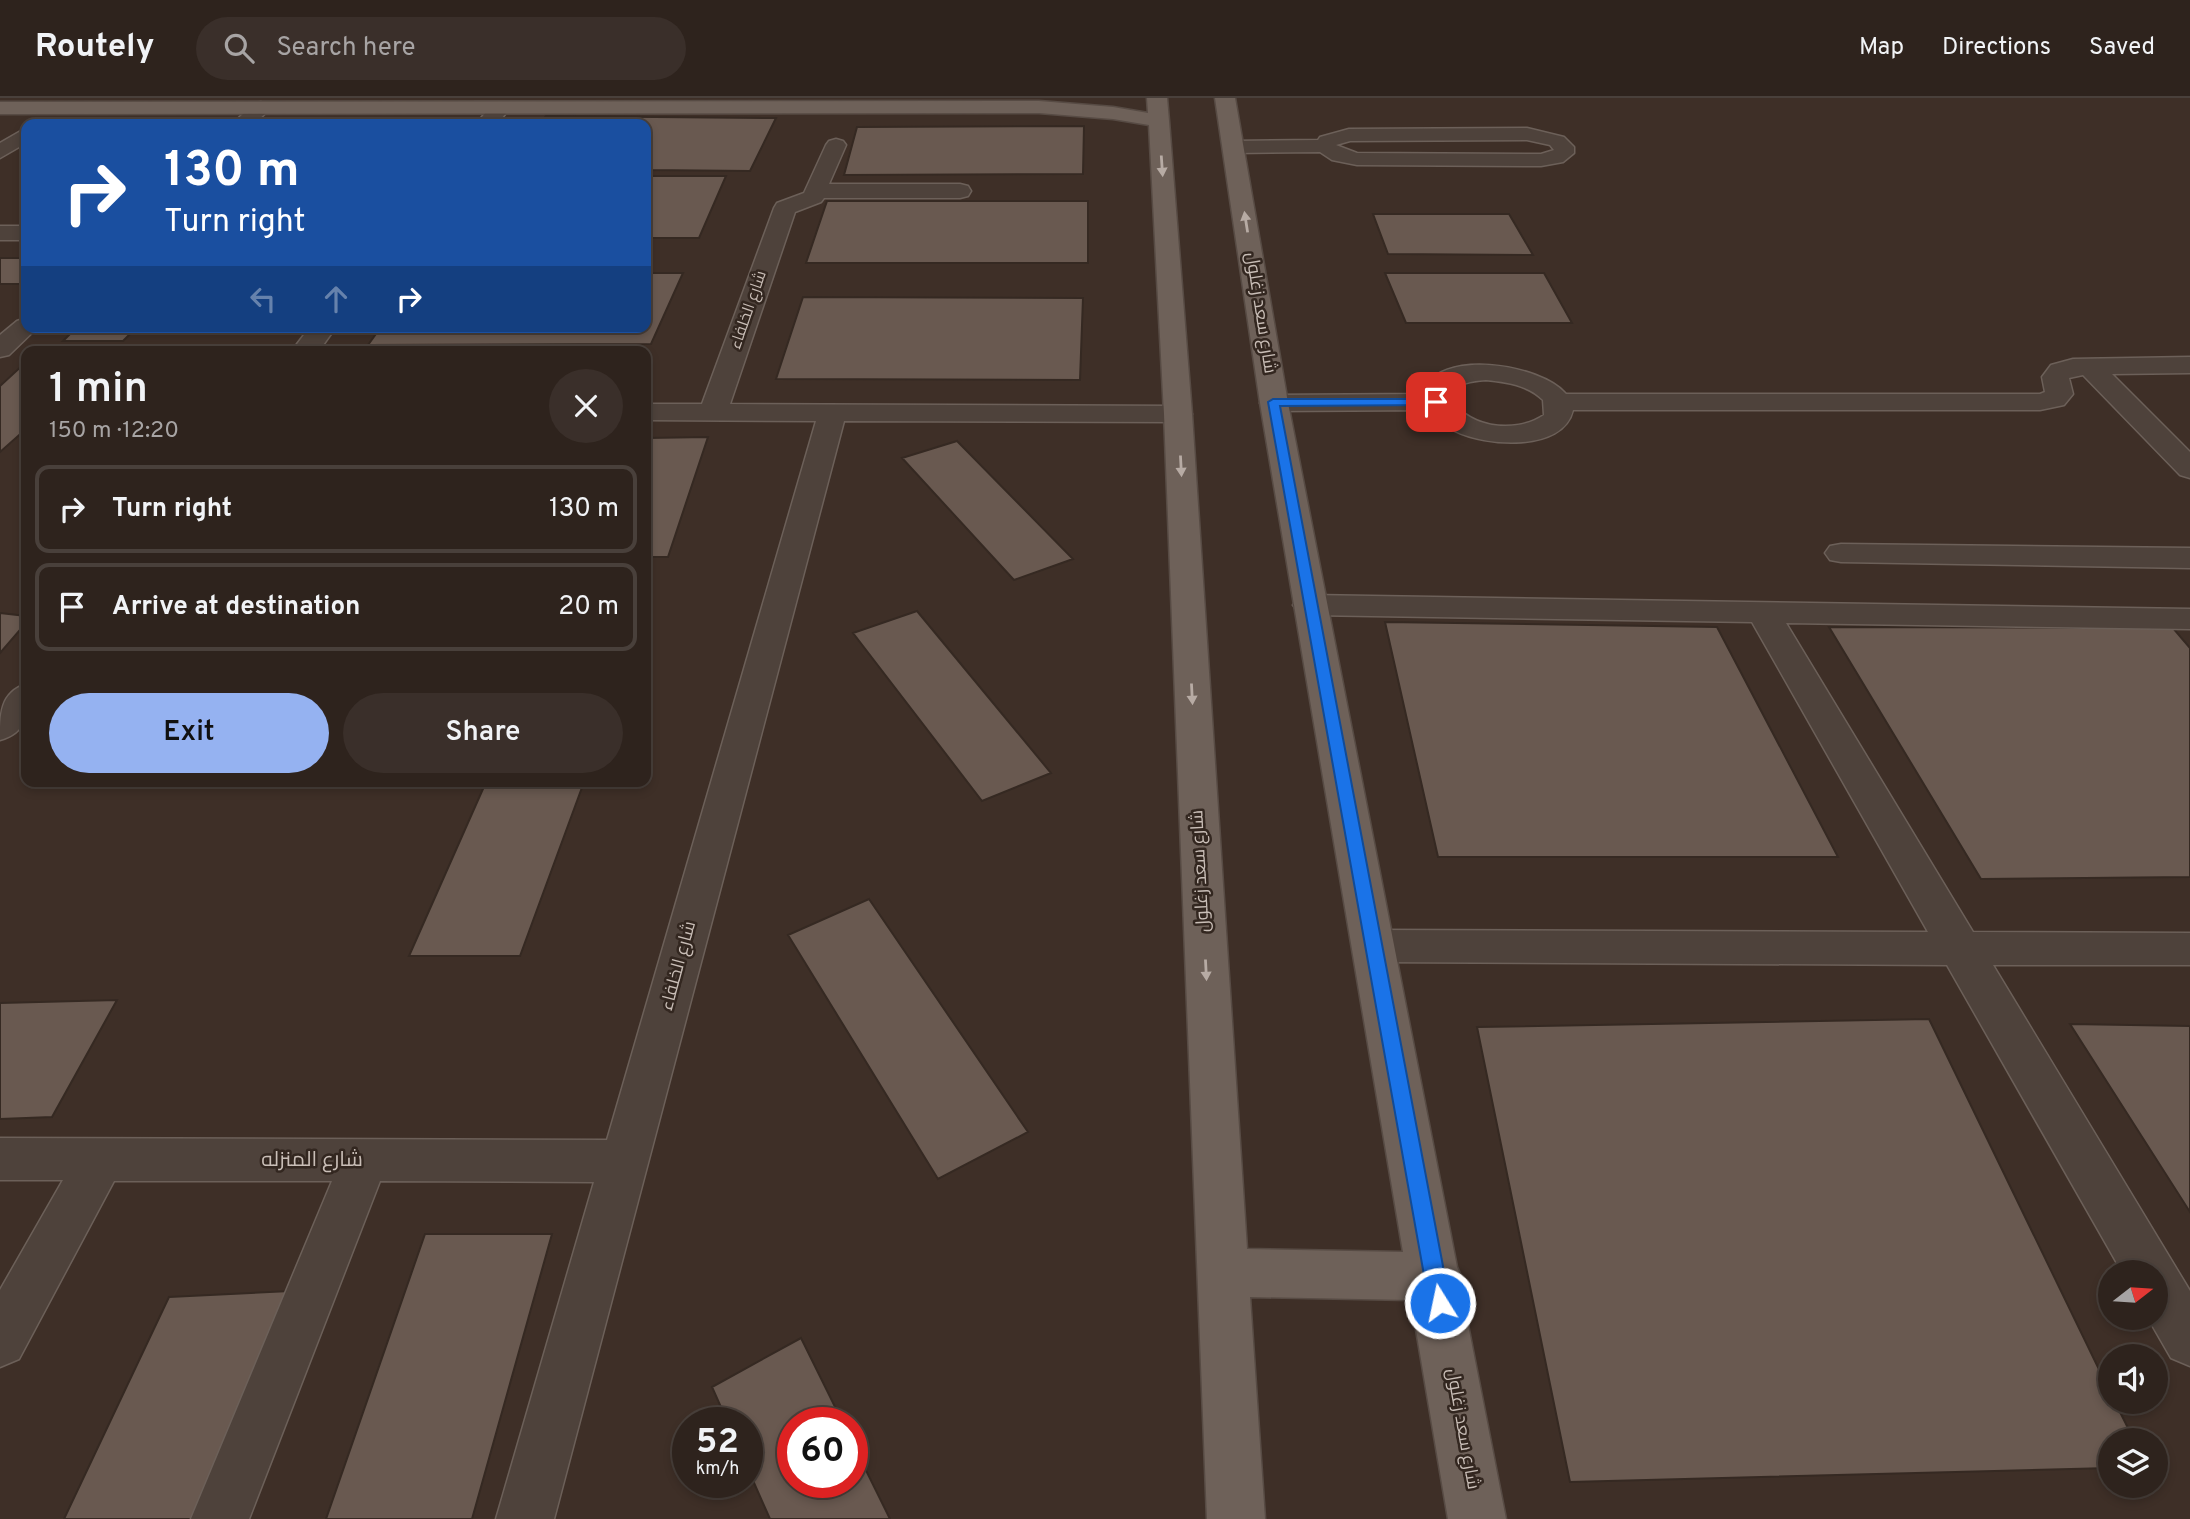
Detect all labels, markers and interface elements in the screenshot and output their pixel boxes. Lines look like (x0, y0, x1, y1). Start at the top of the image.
search box (196, 17, 686, 80)
text: Routely (35, 27, 154, 69)
icon: search (220, 29, 258, 67)
text: Search here (276, 32, 415, 65)
text: Map (1859, 33, 1904, 63)
text: Directions (1942, 33, 2051, 63)
text: Saved (2089, 33, 2155, 63)
text: 130 m (164, 142, 300, 204)
icon: right (49, 147, 140, 238)
one-way arrow (1157, 155, 1168, 177)
text: Turn right (164, 203, 306, 243)
one-way arrow (1240, 211, 1251, 233)
street label: شارع سعد زغلول (1239, 251, 1281, 375)
street label: شارع الخلفاء (726, 268, 772, 352)
icon: left (244, 280, 282, 318)
icon: ahead (317, 280, 355, 318)
icon: right (390, 280, 428, 318)
text: 1 min (49, 364, 148, 417)
button: close (549, 369, 623, 443)
pin (1406, 372, 1466, 432)
icon: arrive (1417, 383, 1455, 421)
text: 150 m · 12:20 (49, 417, 179, 446)
one-way arrow (1175, 456, 1186, 478)
icon: right (53, 490, 91, 528)
text: Turn right (112, 493, 232, 526)
text: 130 m (549, 493, 619, 526)
icon: arrive (53, 588, 91, 626)
text: Arrive at destination (112, 591, 360, 624)
text: 20 m (558, 591, 619, 624)
one-way arrow (1187, 683, 1198, 705)
button: Exit (49, 693, 329, 773)
button: Share (343, 693, 623, 773)
street label: شارع سعد زغلول (1186, 809, 1216, 933)
street label: شارع الخلفاء (656, 919, 702, 1013)
one-way arrow (1201, 959, 1212, 981)
street label: شارع المنزله (261, 1147, 363, 1174)
north arrow (2098, 1260, 2168, 1330)
map controls (2098, 1260, 2168, 1498)
position arrow (1403, 1266, 1477, 1340)
button: sound (2098, 1344, 2168, 1414)
street label: شارع سعد زغلول (1440, 1367, 1484, 1491)
speed limit sign: 60 (777, 1407, 868, 1498)
text: 52 (696, 1421, 739, 1465)
button: layers (2098, 1428, 2168, 1498)
text: km/h (696, 1458, 739, 1481)

